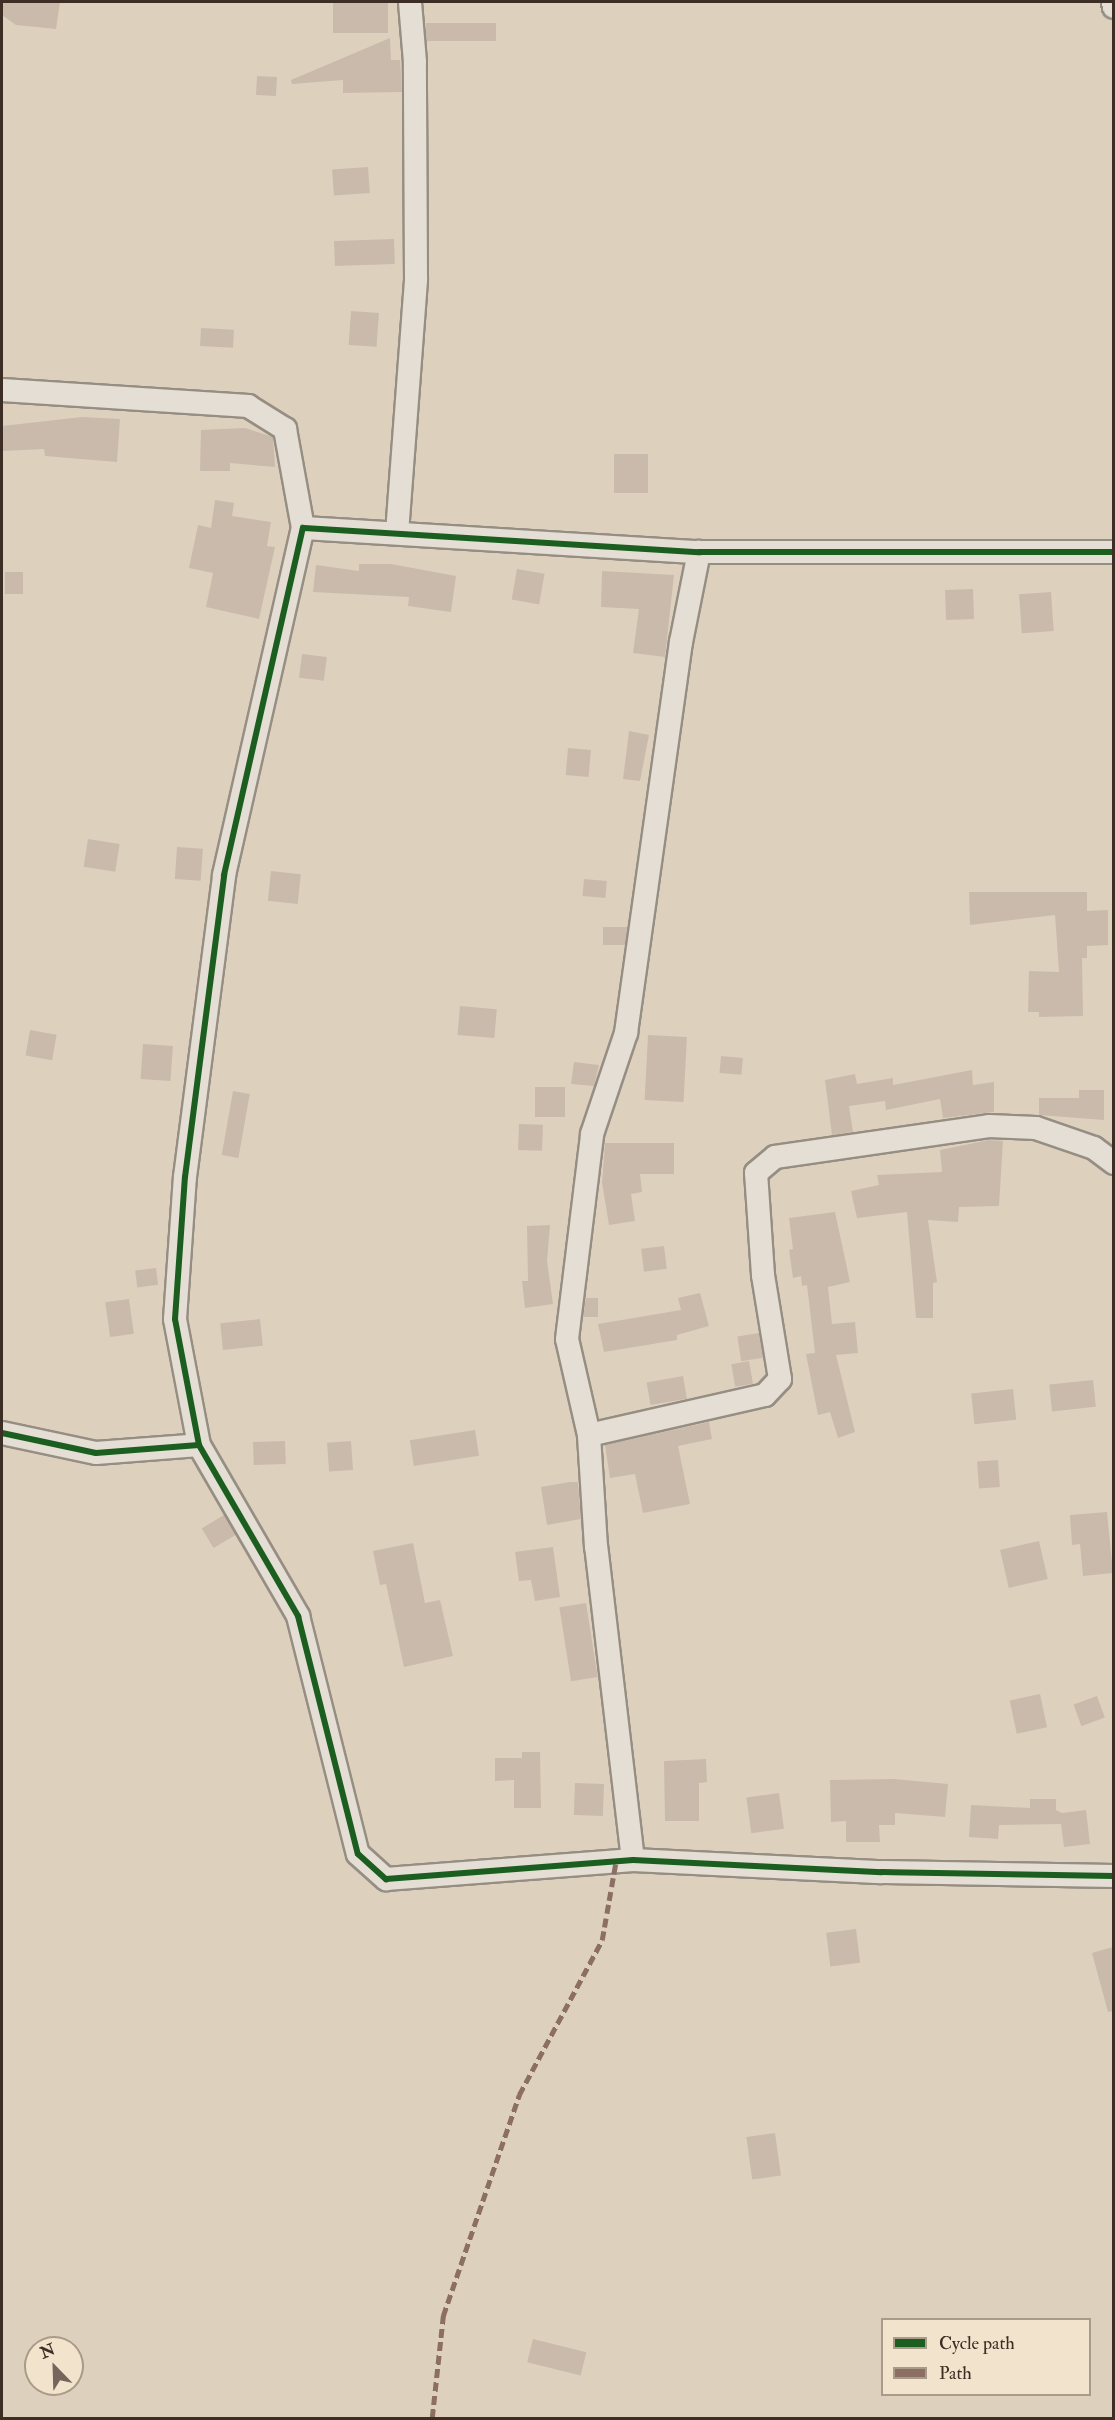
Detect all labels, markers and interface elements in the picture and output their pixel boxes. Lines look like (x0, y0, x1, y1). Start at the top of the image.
legend (881, 2318, 1091, 2396)
text: Cycle path (939, 2332, 1015, 2355)
north arrow (24, 2336, 84, 2396)
text: N (37, 2339, 58, 2363)
text: Path (939, 2362, 972, 2385)

